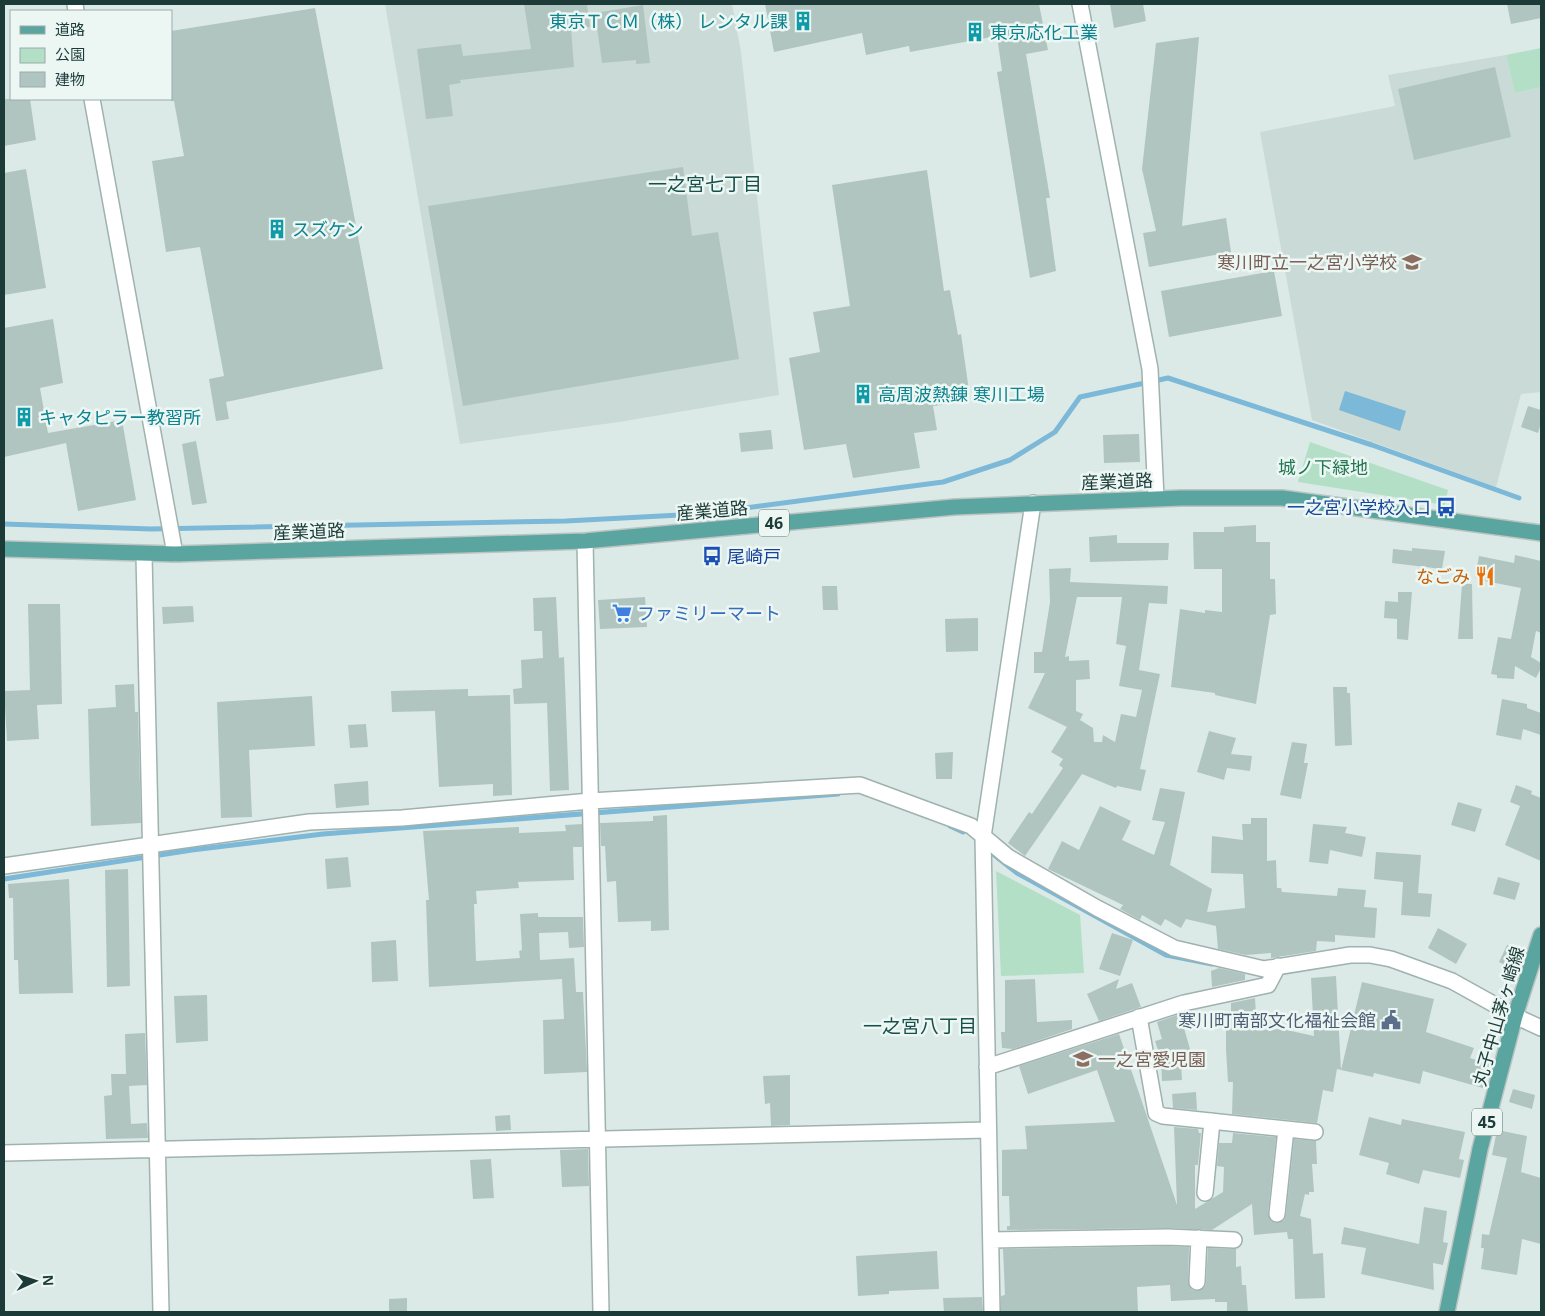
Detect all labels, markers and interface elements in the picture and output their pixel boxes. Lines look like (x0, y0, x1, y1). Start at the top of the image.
place label: 東京ＴＣＭ（株） レンタル課 (549, 9, 788, 33)
legend (10, 10, 172, 100)
building icon: 東京ＴＣＭ（株） レンタル課 (792, 10, 814, 32)
text: 道路 (55, 19, 85, 39)
place label: 東京応化工業 (990, 20, 1098, 44)
building icon: 東京応化工業 (964, 21, 986, 43)
text: 公園 (55, 44, 85, 64)
text: 建物 (55, 69, 85, 89)
district label: 一之宮七丁目 (648, 171, 762, 197)
place label: スズケン (292, 217, 363, 241)
building icon: スズケン (266, 218, 288, 240)
place label: 寒川町立一之宮小学校 (1217, 250, 1397, 274)
school or university icon: 寒川町立一之宮小学校 (1401, 251, 1423, 273)
place label: 高周波熱錬 寒川工場 (878, 382, 1045, 406)
building icon: 高周波熱錬 寒川工場 (852, 383, 874, 405)
place label: キャタピラー教習所 (39, 405, 201, 429)
building icon: キャタピラー教習所 (13, 406, 35, 428)
park label: 城ノ下緑地 (1278, 455, 1368, 479)
street label: 産業道路 (1081, 468, 1153, 494)
street label: 産業道路 (675, 495, 749, 525)
place label: 一之宮小学校入口 (1287, 495, 1431, 519)
bus stop icon: 一之宮小学校入口 (1435, 496, 1457, 518)
road number: 46 (759, 509, 789, 536)
street label: 産業道路 (273, 518, 345, 544)
place label: 尾崎戸 (727, 544, 781, 568)
bus stop icon: 尾崎戸 (701, 545, 723, 567)
place label: なごみ (1416, 564, 1470, 588)
restaurant icon: なごみ (1474, 565, 1496, 587)
place label: ファミリーマート (637, 601, 781, 625)
supermarket icon: ファミリーマート (611, 602, 633, 624)
street label: 丸子中山茅ヶ崎線 (1467, 943, 1529, 1089)
place label: 寒川町南部文化福祉会館 (1178, 1008, 1376, 1032)
public building icon: 寒川町南部文化福祉会館 (1380, 1009, 1402, 1031)
district label: 一之宮八丁目 (863, 1013, 977, 1039)
place label: 一之宮愛児園 (1098, 1047, 1206, 1071)
school or university icon: 一之宮愛児園 (1072, 1048, 1094, 1070)
road number: 45 (1472, 1108, 1502, 1136)
north arrow (10, 1256, 60, 1306)
text: N (39, 1274, 58, 1286)

